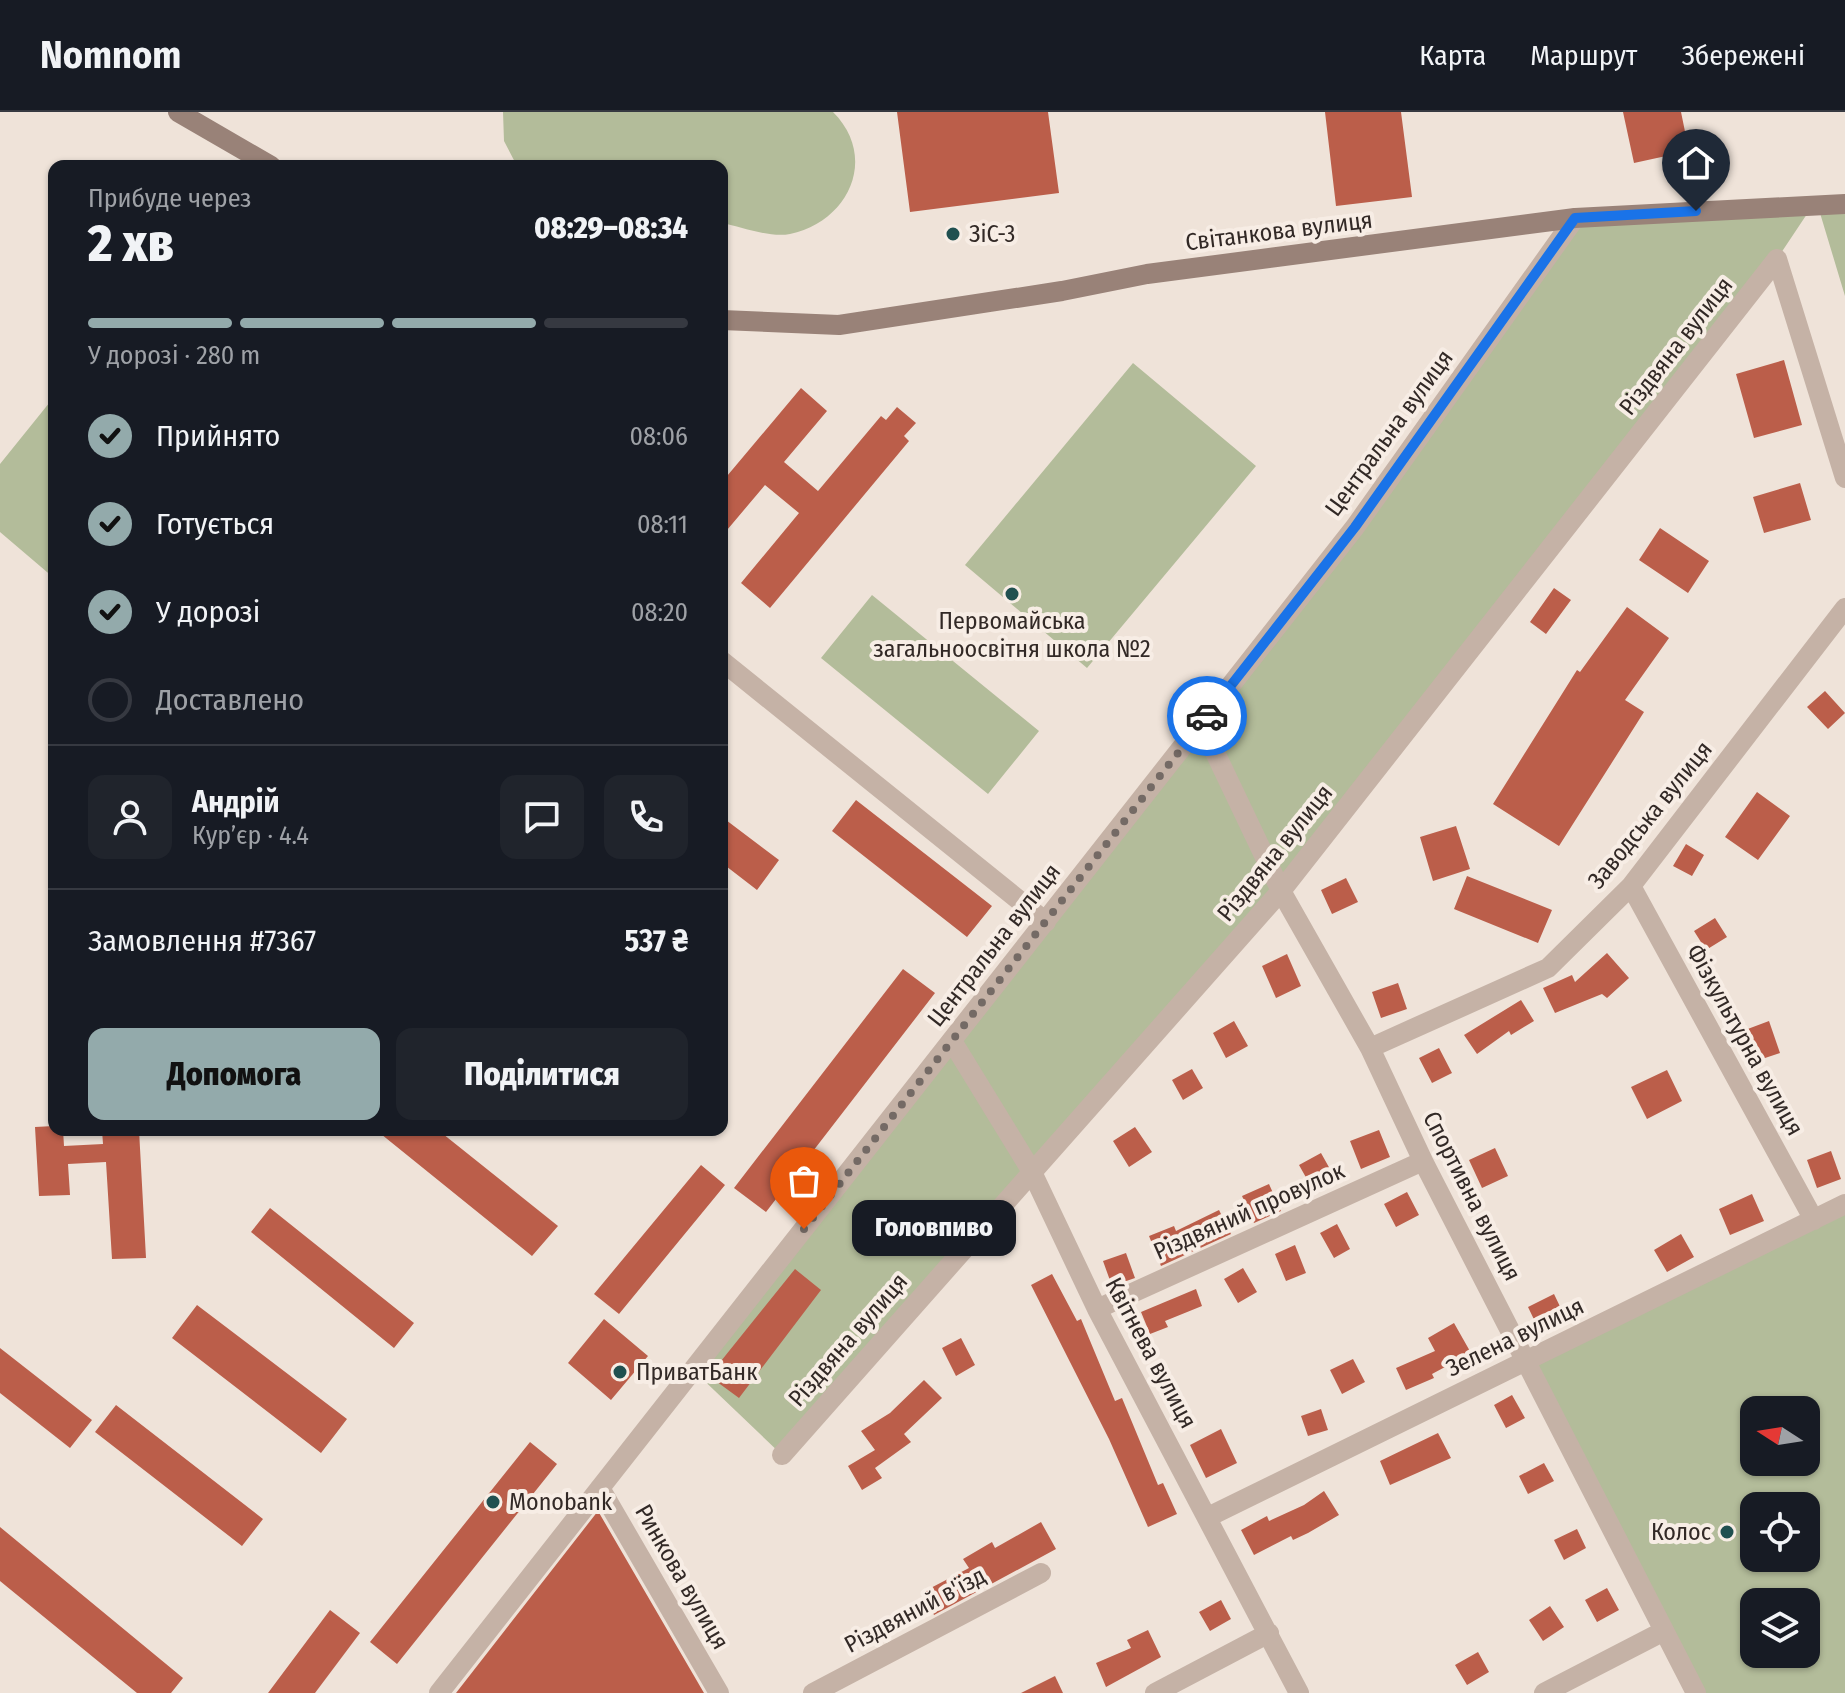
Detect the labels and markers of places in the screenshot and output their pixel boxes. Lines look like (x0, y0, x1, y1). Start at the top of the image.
pin (1662, 129, 1730, 211)
place label: ЗіС-3 (969, 220, 1015, 248)
marker: ЗіС-3 (944, 225, 962, 243)
marker: Первомайська загальноосвітня школа №2 (1003, 585, 1021, 603)
place label: Первомайська загальноосвітня школа №2 (873, 607, 1151, 663)
pin (770, 1147, 838, 1229)
callout: Головпиво (852, 1201, 1016, 1257)
place label: ПриватБанк (636, 1358, 758, 1386)
marker: ПриватБанк (611, 1363, 629, 1381)
place label: Monobank (509, 1488, 613, 1516)
marker: Monobank (484, 1493, 502, 1511)
place label: Колос (1651, 1518, 1711, 1546)
marker: Колос (1718, 1523, 1736, 1541)

